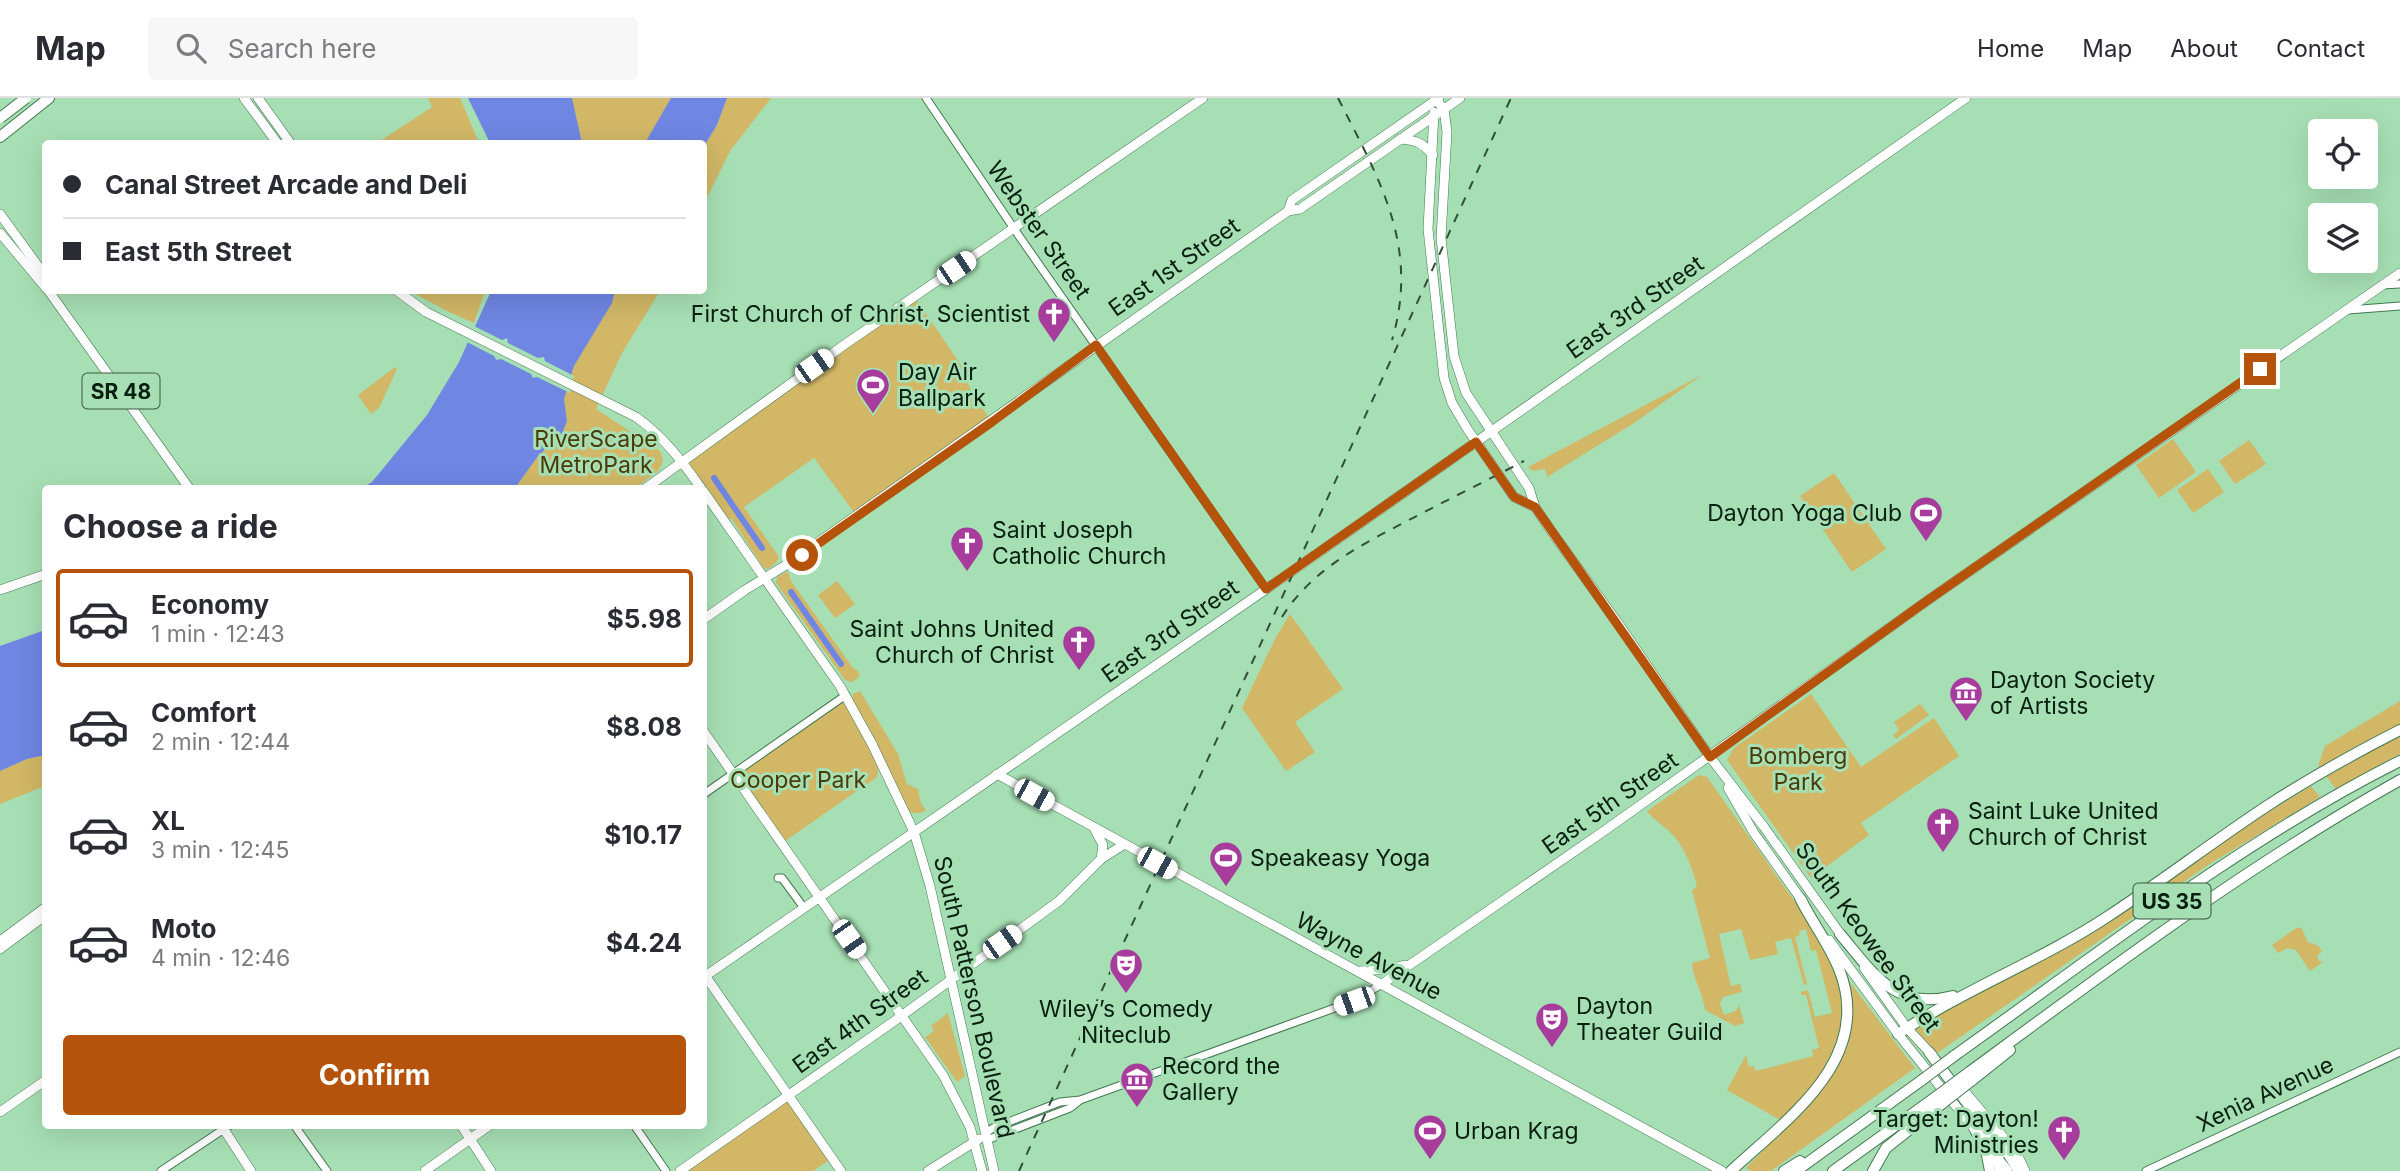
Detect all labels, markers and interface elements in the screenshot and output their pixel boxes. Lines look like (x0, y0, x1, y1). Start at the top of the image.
search box (148, 17, 638, 80)
text: Map (35, 28, 106, 68)
icon: search (172, 29, 210, 67)
text: Search here (228, 33, 376, 64)
text: Home (1977, 34, 2044, 63)
text: Map (2082, 34, 2132, 63)
text: About (2170, 34, 2238, 63)
text: Contact (2276, 34, 2365, 63)
map controls (2308, 119, 2378, 273)
button: locate (2308, 119, 2378, 189)
street label: Webster Street (981, 156, 1097, 305)
text: Canal Street Arcade and Deli (105, 169, 467, 200)
button: layers (2308, 203, 2378, 273)
street label: East 1st Street (1103, 211, 1245, 322)
text: East 5th Street (105, 236, 292, 267)
car (933, 248, 980, 288)
street label: East 3rd Street (1561, 249, 1709, 365)
church icon: First Church of Christ, Scientist (1035, 295, 1073, 344)
place label: First Church of Christ, Scientist (691, 300, 1030, 328)
car (791, 345, 838, 387)
route end (2244, 353, 2276, 385)
place label: Day Air Ballpark (898, 358, 986, 412)
sports icon: Day Air Ballpark (854, 366, 892, 415)
road number: SR 48 (82, 374, 160, 408)
park label: RiverScape MetroPark (534, 425, 658, 479)
sports icon: Dayton Yoga Club (1907, 494, 1945, 543)
place label: Dayton Yoga Club (1707, 499, 1902, 527)
text: Choose a ride (63, 507, 278, 546)
place label: Saint Joseph Catholic Church (992, 516, 1166, 570)
church icon: Saint Joseph Catholic Church (948, 524, 986, 573)
route start (786, 539, 818, 571)
street label: East 3rd Street (1096, 573, 1244, 689)
icon: car (67, 587, 130, 650)
text: Economy (151, 589, 269, 620)
text: $5.98 (607, 603, 682, 634)
place label: Saint Johns United Church of Christ (849, 615, 1054, 669)
text: 1 min · 12:43 (151, 620, 285, 648)
church icon: Saint Johns United Church of Christ (1060, 623, 1098, 672)
place label: Dayton Society of Artists (1990, 666, 2155, 720)
museum icon: Dayton Society of Artists (1947, 674, 1985, 723)
icon: car (67, 695, 130, 758)
text: Comfort (151, 697, 256, 728)
text: $8.08 (606, 711, 682, 742)
text: 2 min · 12:44 (151, 728, 290, 756)
park label: Bomberg Park (1749, 742, 1847, 796)
street label: East 5th Street (1537, 746, 1684, 860)
park label: Cooper Park (730, 766, 867, 794)
car (1011, 776, 1058, 814)
place label: Saint Luke United Church of Christ (1968, 797, 2158, 851)
icon: car (67, 803, 130, 866)
text: XL (151, 805, 185, 836)
church icon: Saint Luke United Church of Christ (1924, 805, 1962, 854)
text: $10.17 (604, 819, 682, 850)
text: 3 min · 12:45 (151, 836, 289, 864)
street label: South Keowee Street (1790, 837, 1947, 1038)
sports icon: Speakeasy Yoga (1207, 839, 1245, 888)
car (1134, 844, 1181, 882)
place label: Speakeasy Yoga (1250, 844, 1430, 872)
street label: South Patterson Boulevard (928, 853, 1020, 1141)
road number: US 35 (2134, 884, 2210, 918)
street label: Wayne Avenue (1291, 906, 1447, 1006)
icon: car (67, 911, 130, 974)
text: Moto (151, 913, 216, 944)
car (829, 916, 870, 962)
car (979, 921, 1026, 963)
text: $4.24 (606, 927, 682, 958)
text: 4 min · 12:46 (151, 944, 290, 972)
theatre icon: Wiley’s Comedy Niteclub (1107, 946, 1145, 995)
street label: East 4th Street (787, 962, 933, 1079)
car (1331, 984, 1378, 1018)
place label: Dayton Theater Guild (1576, 992, 1723, 1046)
place label: Wiley’s Comedy Niteclub (1039, 995, 1213, 1049)
theatre icon: Dayton Theater Guild (1533, 1000, 1571, 1049)
button: Confirm (63, 1035, 686, 1115)
street label: Xenia Avenue (2192, 1050, 2338, 1138)
place label: Record the Gallery (1162, 1052, 1280, 1106)
museum icon: Record the Gallery (1118, 1060, 1156, 1109)
place label: Target: Dayton! Ministries (1873, 1105, 2039, 1159)
sports icon: Urban Krag (1411, 1112, 1449, 1161)
church icon: Target: Dayton! Ministries (2045, 1113, 2083, 1162)
place label: Urban Krag (1454, 1117, 1579, 1145)

